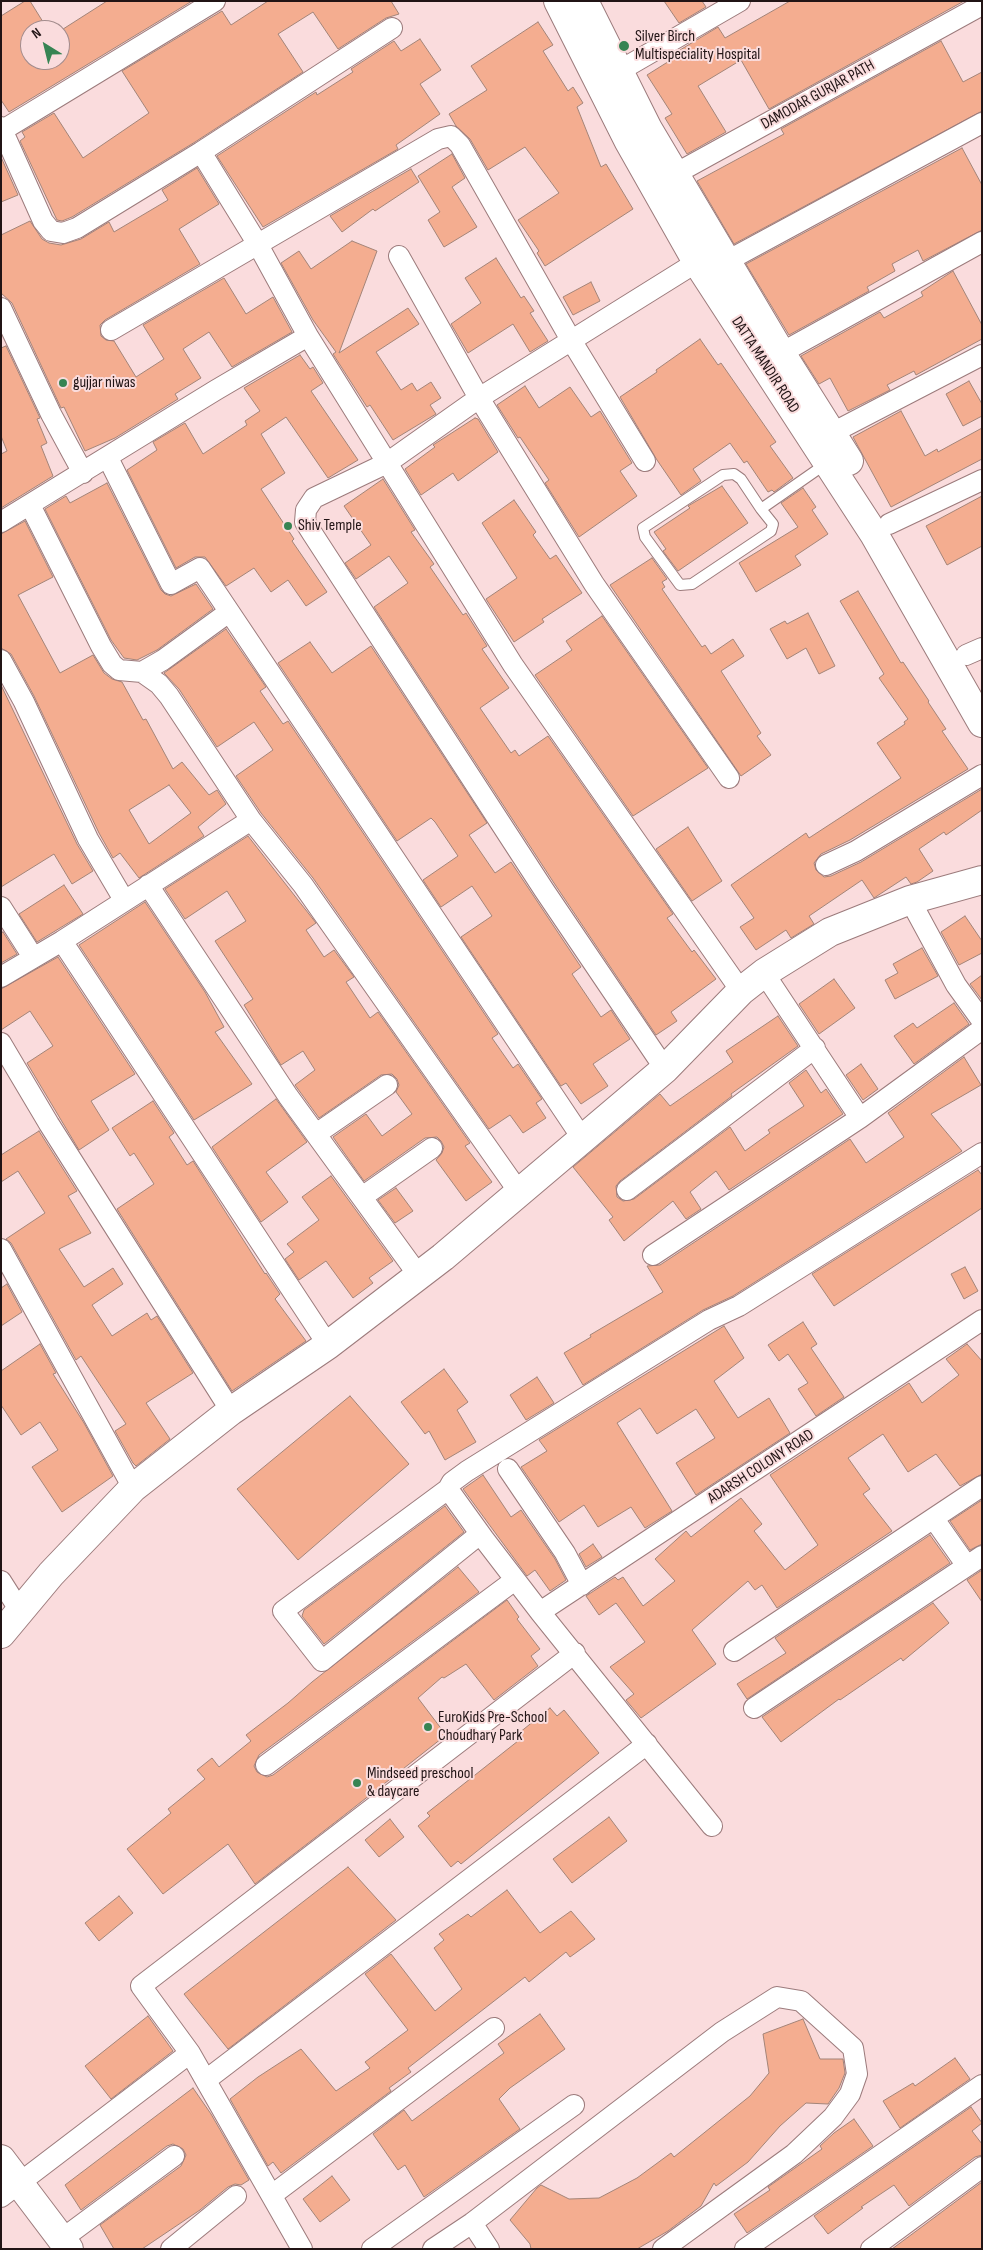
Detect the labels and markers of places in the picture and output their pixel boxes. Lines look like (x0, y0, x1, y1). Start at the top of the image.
place label: Silver Birch Multispeciality Hospital (635, 27, 760, 65)
marker: Silver Birch Multispeciality Hospital (617, 39, 631, 53)
place label: gujjar niwas (73, 373, 136, 393)
marker: gujjar niwas (57, 377, 69, 389)
place label: Shiv Temple (298, 516, 362, 536)
marker: Shiv Temple (282, 520, 294, 532)
place label: EuroKids Pre-School Choudhary Park (438, 1708, 547, 1746)
marker: EuroKids Pre-School Choudhary Park (422, 1721, 434, 1733)
place label: Mindseed preschool & daycare (367, 1764, 473, 1802)
marker: Mindseed preschool & daycare (351, 1777, 363, 1789)

